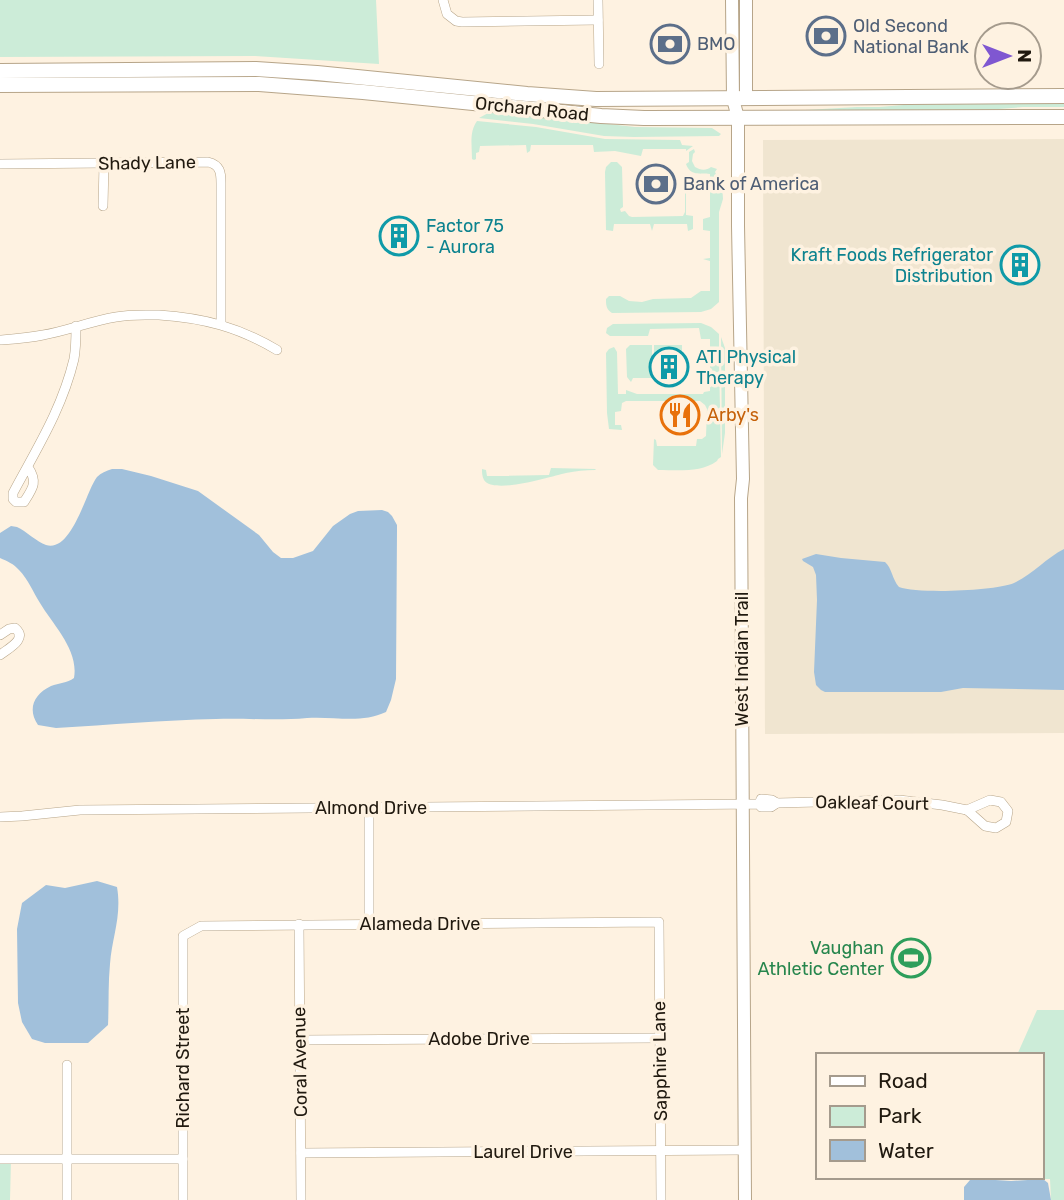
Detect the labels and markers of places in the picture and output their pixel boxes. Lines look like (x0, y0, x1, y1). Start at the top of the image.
bank icon: Old Second National Bank (805, 15, 847, 57)
place label: Old Second National Bank (853, 15, 970, 58)
bank icon: BMO (649, 23, 691, 65)
place label: BMO (697, 33, 736, 55)
bank icon: Bank of America (635, 163, 677, 205)
place label: Bank of America (683, 173, 819, 195)
building icon: Factor 75 - Aurora (378, 215, 420, 257)
place label: Factor 75 - Aurora (426, 215, 504, 258)
place label: Kraft Foods Refrigerator Distribution (791, 244, 993, 287)
building icon: Kraft Foods Refrigerator Distribution (999, 244, 1041, 286)
building icon: ATI Physical Therapy (648, 346, 690, 388)
place label: ATI Physical Therapy (696, 346, 796, 389)
restaurant icon: Arby's (659, 394, 701, 436)
place label: Arby's (707, 404, 759, 426)
place label: Vaughan Athletic Center (757, 937, 884, 980)
sports icon: Vaughan Athletic Center (890, 937, 932, 979)

